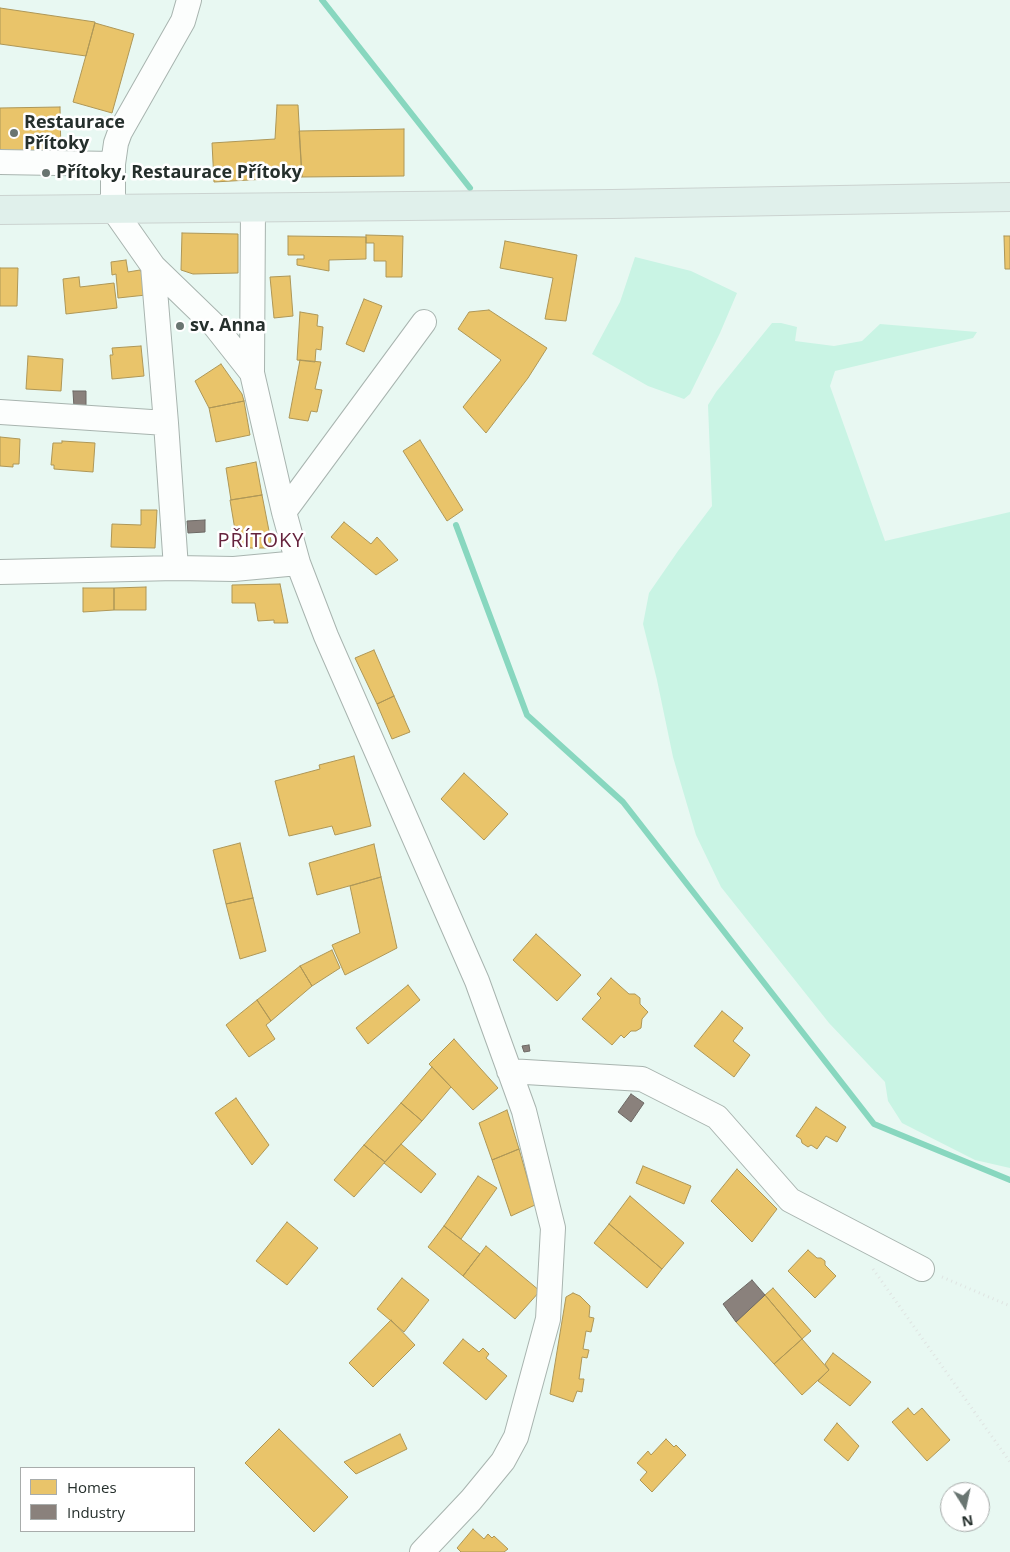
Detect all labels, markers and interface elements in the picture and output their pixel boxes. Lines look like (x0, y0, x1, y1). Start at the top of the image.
place label: Restaurace Přítoky (24, 112, 125, 154)
marker: Restaurace Přítoky (8, 127, 20, 139)
place label: Přítoky, Restaurace Přítoky (56, 162, 302, 184)
marker: Přítoky, Restaurace Přítoky (40, 167, 52, 179)
place label: sv. Anna (190, 315, 266, 337)
marker: sv. Anna (174, 320, 186, 332)
district label: PŘÍTOKY (217, 529, 305, 553)
legend (20, 1467, 195, 1532)
text: Homes (67, 1477, 117, 1497)
north arrow (940, 1482, 990, 1532)
text: Industry (67, 1502, 125, 1522)
text: N (960, 1511, 975, 1532)

